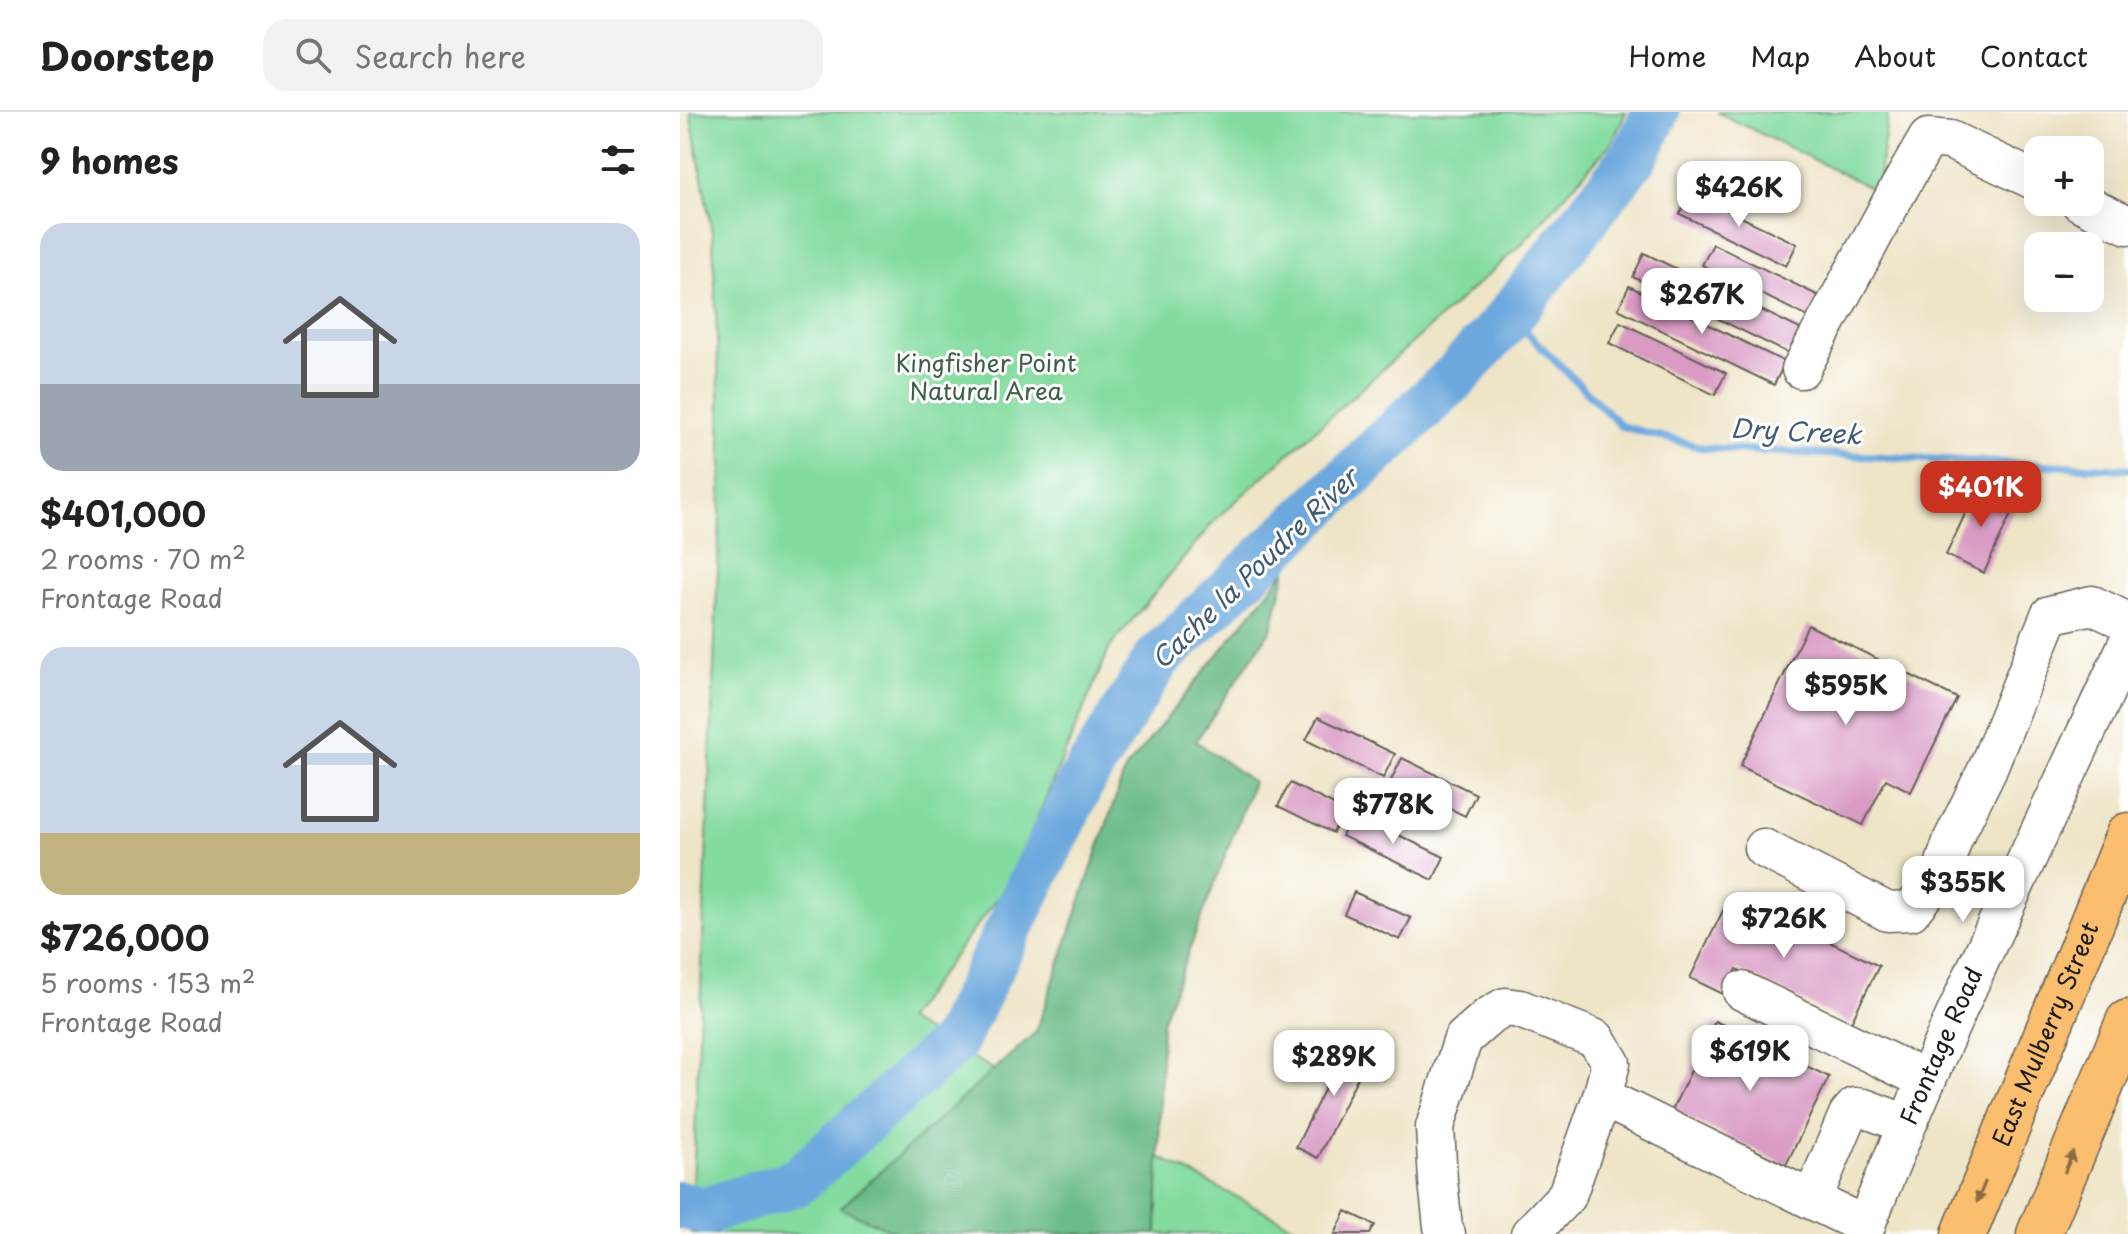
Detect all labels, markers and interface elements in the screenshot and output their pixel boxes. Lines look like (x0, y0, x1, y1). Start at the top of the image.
search box (263, 19, 823, 91)
text: Doorstep (40, 27, 215, 84)
icon: search (291, 33, 335, 77)
text: Search here (355, 33, 526, 78)
text: Home (1628, 34, 1706, 77)
text: Map (1750, 34, 1810, 77)
text: About (1854, 34, 1936, 77)
text: Contact (1980, 34, 2088, 77)
text: 9 homes (40, 134, 179, 186)
map controls (2024, 136, 2104, 312)
button: + (2024, 136, 2104, 216)
icon: filters (596, 138, 640, 182)
pin: $426K (1683, 161, 1795, 229)
text: $426K (1695, 167, 1783, 206)
button: − (2024, 232, 2104, 312)
pin: $267K (1646, 268, 1758, 336)
text: $267K (1659, 274, 1745, 313)
icon: home (268, 275, 412, 419)
park label: Kingfisher Point Natural Area (895, 344, 1077, 408)
water label: Dry Creek (1730, 408, 1864, 453)
water label: Cache la Poudre River (1142, 456, 1369, 677)
pin: $401K (1925, 461, 2037, 529)
text: $401K (1938, 467, 2024, 506)
text: $401,000 (40, 487, 206, 539)
text: 2 rooms · 70 m² (40, 539, 246, 578)
text: Frontage Road (40, 578, 223, 617)
pin: $595K (1790, 659, 1902, 727)
text: $595K (1804, 665, 1888, 704)
icon: home (268, 699, 412, 843)
pin: $778K (1337, 778, 1449, 846)
text: $778K (1352, 784, 1434, 823)
pin: $355K (1907, 856, 2019, 924)
text: $355K (1920, 862, 2006, 901)
pin: $726K (1728, 892, 1840, 960)
text: $726K (1741, 898, 1827, 937)
text: $726,000 (40, 911, 209, 963)
street label: East Mulberry Street (1982, 915, 2107, 1151)
street label: Frontage Road (1889, 961, 1991, 1130)
text: 5 rooms · 153 m² (40, 963, 255, 1002)
text: Frontage Road (40, 1002, 223, 1041)
pin: $619K (1694, 1025, 1806, 1093)
pin: $289K (1278, 1030, 1390, 1098)
text: $619K (1710, 1031, 1790, 1070)
text: $289K (1292, 1036, 1376, 1075)
one-way arrow (2062, 1150, 2075, 1174)
one-way arrow (1975, 1180, 1988, 1204)

